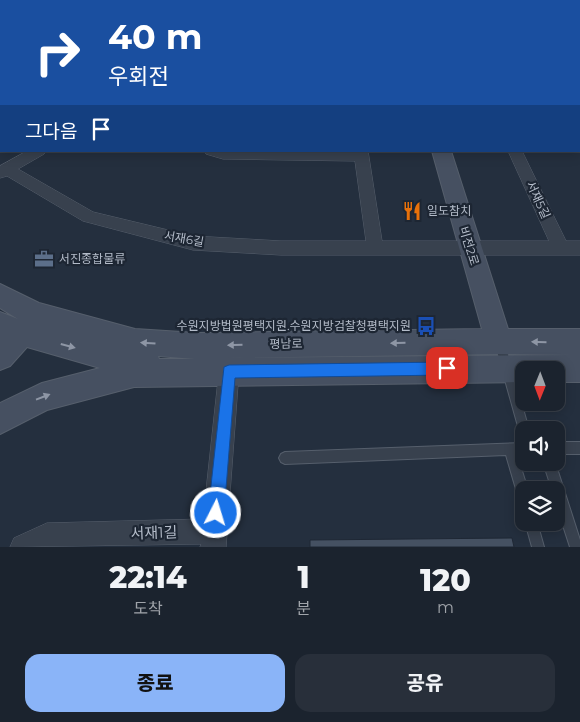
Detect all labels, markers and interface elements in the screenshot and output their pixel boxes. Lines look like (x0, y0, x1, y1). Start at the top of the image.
text: 40 m (108, 15, 203, 58)
icon: right (25, 20, 90, 85)
text: 우회전 (108, 63, 169, 90)
icon: arrive (87, 115, 115, 143)
text: 그다음 (25, 120, 77, 143)
street label: 서재5길 (523, 179, 554, 221)
restaurant icon: 일도참치 (401, 200, 423, 222)
place label: 일도참치 (427, 203, 471, 218)
street label: 비전2로 (456, 225, 482, 267)
street label: 서재6길 (163, 228, 205, 249)
office icon: 서진종합물류 (33, 248, 55, 270)
place label: 서진종합물류 (59, 251, 125, 266)
bus stop icon: 수원지방법원평택지원.수원지방검찰청평택지원 (415, 315, 437, 337)
place label: 수원지방법원평택지원.수원지방검찰청평택지원 (177, 318, 411, 333)
street label: 평남로 (269, 336, 303, 351)
one-way arrow (531, 337, 547, 345)
one-way arrow (140, 339, 156, 347)
one-way arrow (389, 339, 405, 347)
one-way arrow (227, 341, 243, 349)
one-way arrow (61, 343, 76, 351)
pin (426, 347, 468, 389)
icon: arrive (433, 354, 461, 382)
north arrow (515, 361, 565, 411)
map controls (515, 361, 565, 531)
one-way arrow (36, 393, 51, 401)
button: sound (515, 421, 565, 471)
button: layers (515, 481, 565, 531)
position arrow (189, 486, 241, 538)
street label: 서재1길 (130, 522, 178, 543)
text: 22:14 (109, 559, 187, 596)
text: 1 (297, 559, 310, 596)
text: 120 (420, 562, 471, 599)
text: m (437, 598, 454, 617)
text: 도착 (133, 599, 163, 618)
text: 분 (296, 599, 311, 618)
button: 종료 (25, 654, 285, 712)
button: 공유 (295, 654, 555, 712)

